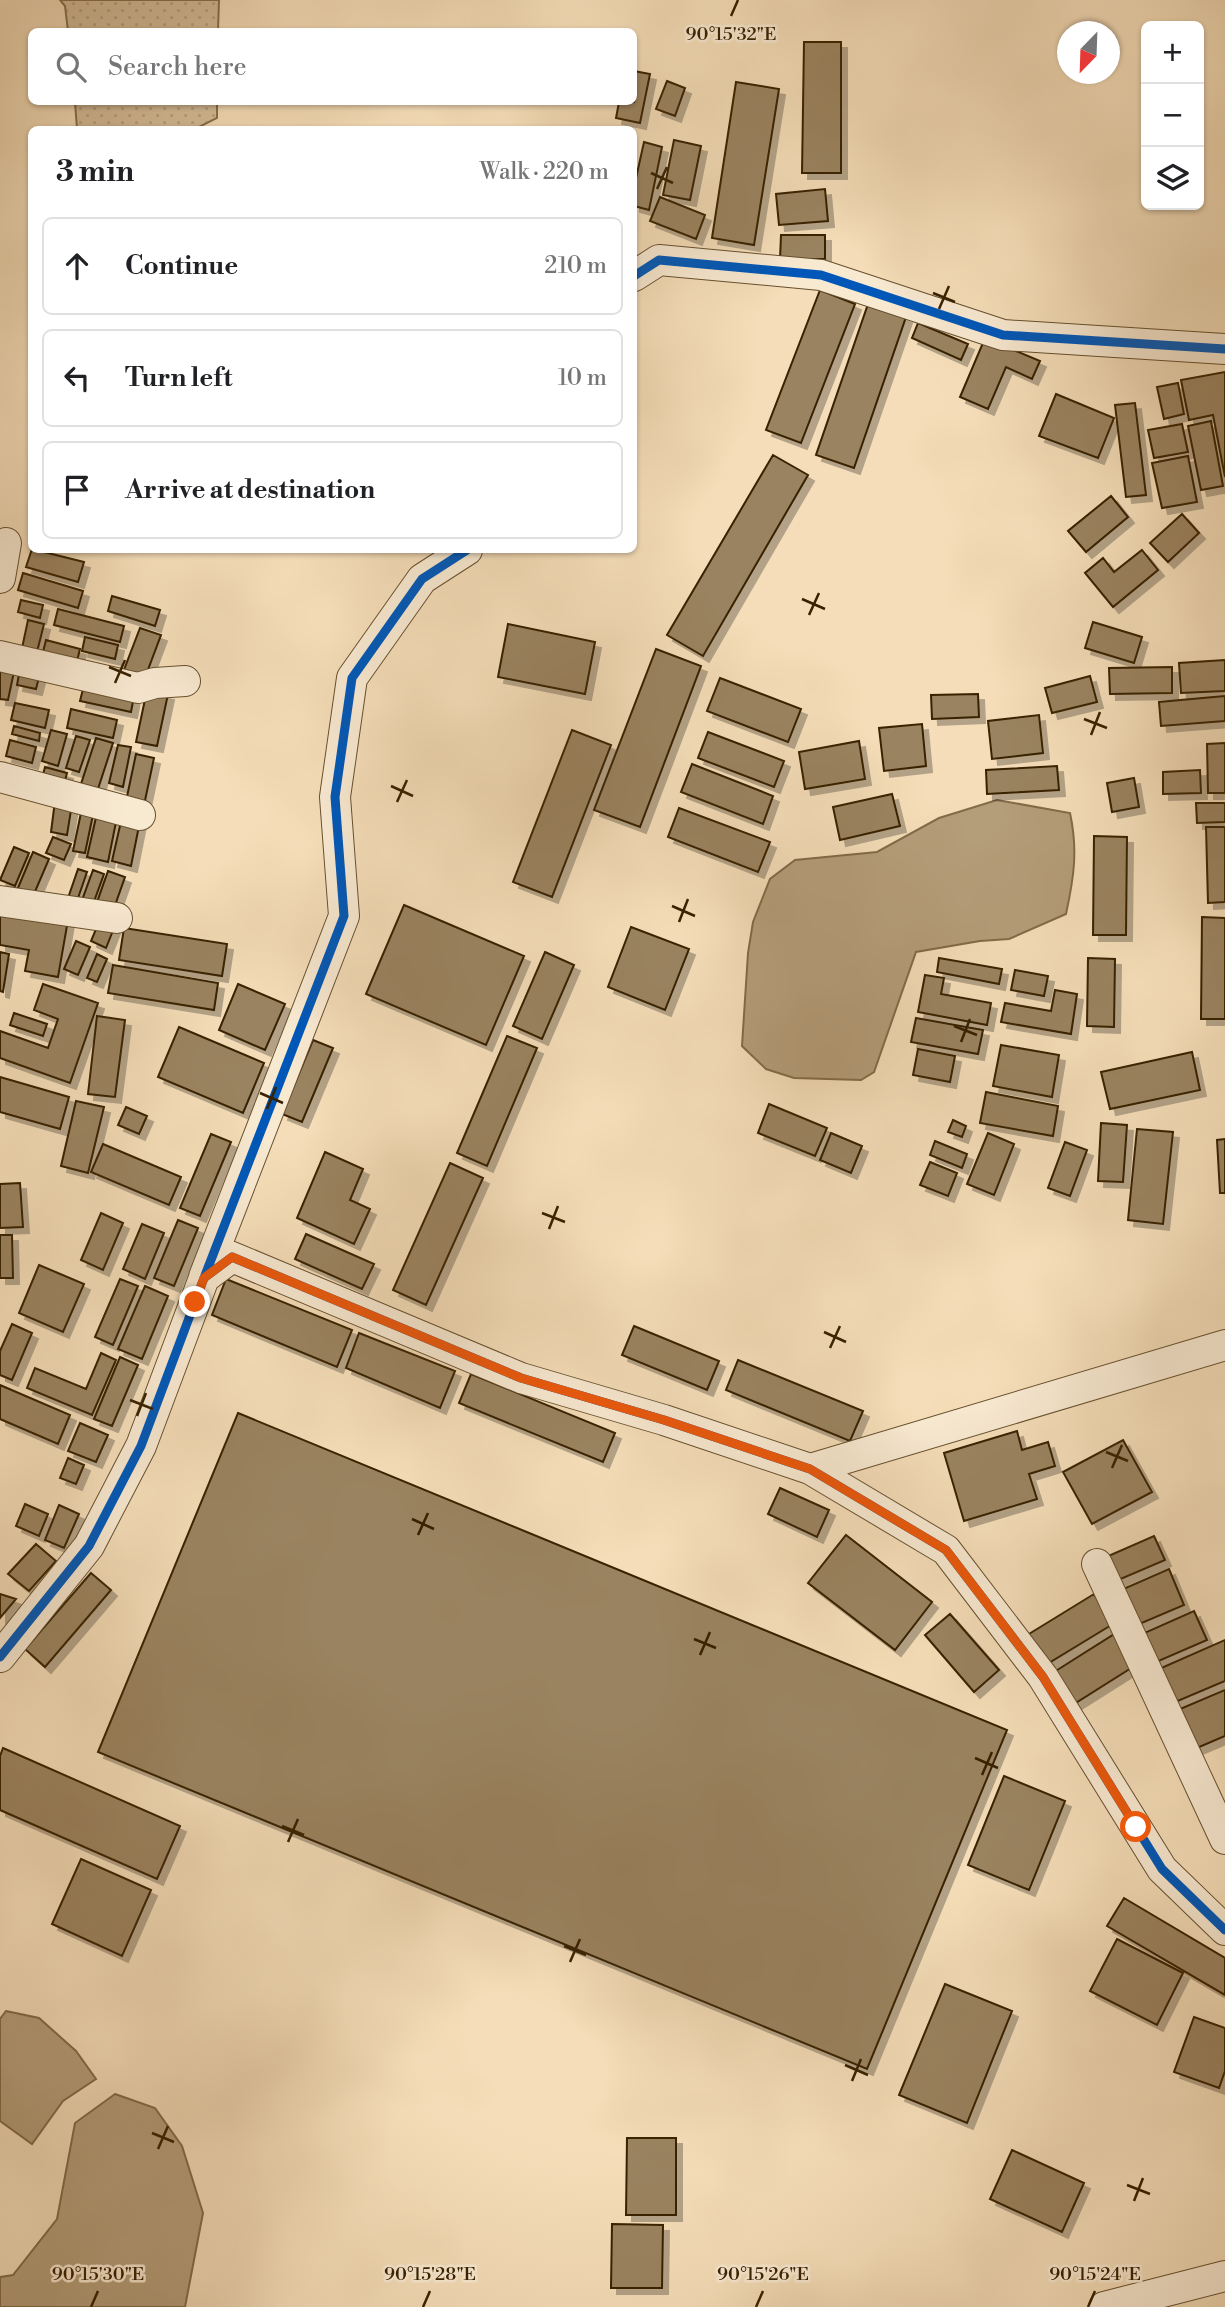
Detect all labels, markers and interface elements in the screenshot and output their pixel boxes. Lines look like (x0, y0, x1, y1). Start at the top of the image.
north arrow (1057, 21, 1120, 84)
map controls (1141, 21, 1204, 210)
button: + (1141, 21, 1204, 84)
text: 90°15'32"E (686, 23, 776, 46)
search box (28, 28, 637, 105)
icon: search (52, 48, 90, 86)
text: Search here (108, 51, 247, 83)
button: − (1141, 84, 1204, 147)
button: layers (1141, 147, 1204, 210)
text: 3 min (56, 153, 134, 191)
text: Walk · 220 m (480, 158, 609, 186)
icon: ahead (58, 247, 96, 285)
text: Continue (125, 250, 238, 282)
text: 210 m (544, 252, 607, 280)
icon: left (58, 359, 96, 397)
text: Turn left (125, 362, 233, 394)
text: 10 m (558, 364, 607, 392)
icon: arrive (58, 471, 96, 509)
text: Arrive at destination (125, 474, 375, 506)
route end (179, 1286, 210, 1317)
route start (1120, 1811, 1151, 1842)
text: 90°15'30"E (52, 2263, 144, 2286)
text: 90°15'28"E (384, 2263, 476, 2286)
text: 90°15'26"E (717, 2263, 809, 2286)
text: 90°15'24"E (1049, 2263, 1141, 2286)

